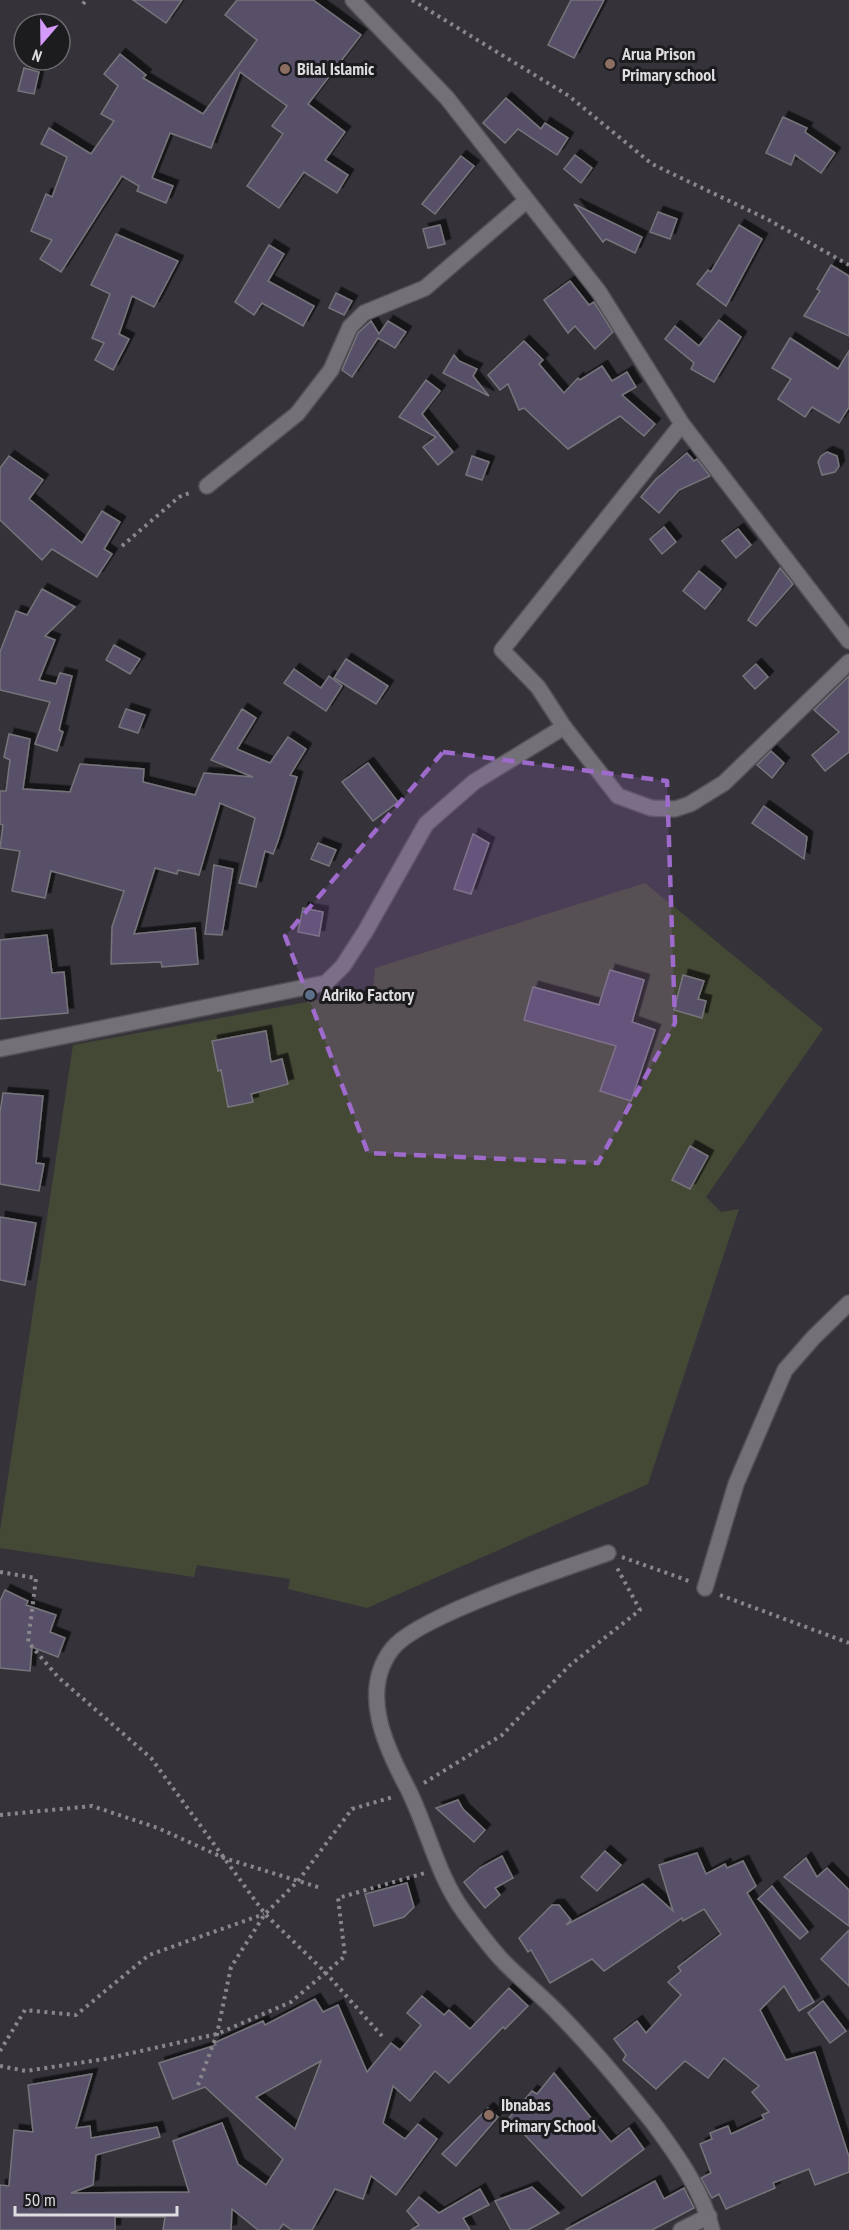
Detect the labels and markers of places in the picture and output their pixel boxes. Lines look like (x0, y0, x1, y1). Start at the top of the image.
place label: Arua Prison Primary school (621, 42, 716, 86)
place label: Bilal Islamic (297, 57, 375, 80)
marker: Arua Prison Primary school (603, 57, 617, 71)
marker: Bilal Islamic (278, 62, 292, 76)
place label: Adriko Factory (321, 983, 415, 1006)
marker: Adriko Factory (303, 988, 317, 1002)
place label: Ibnabas Primary School (501, 2093, 597, 2137)
marker: Ibnabas Primary School (482, 2108, 496, 2122)

